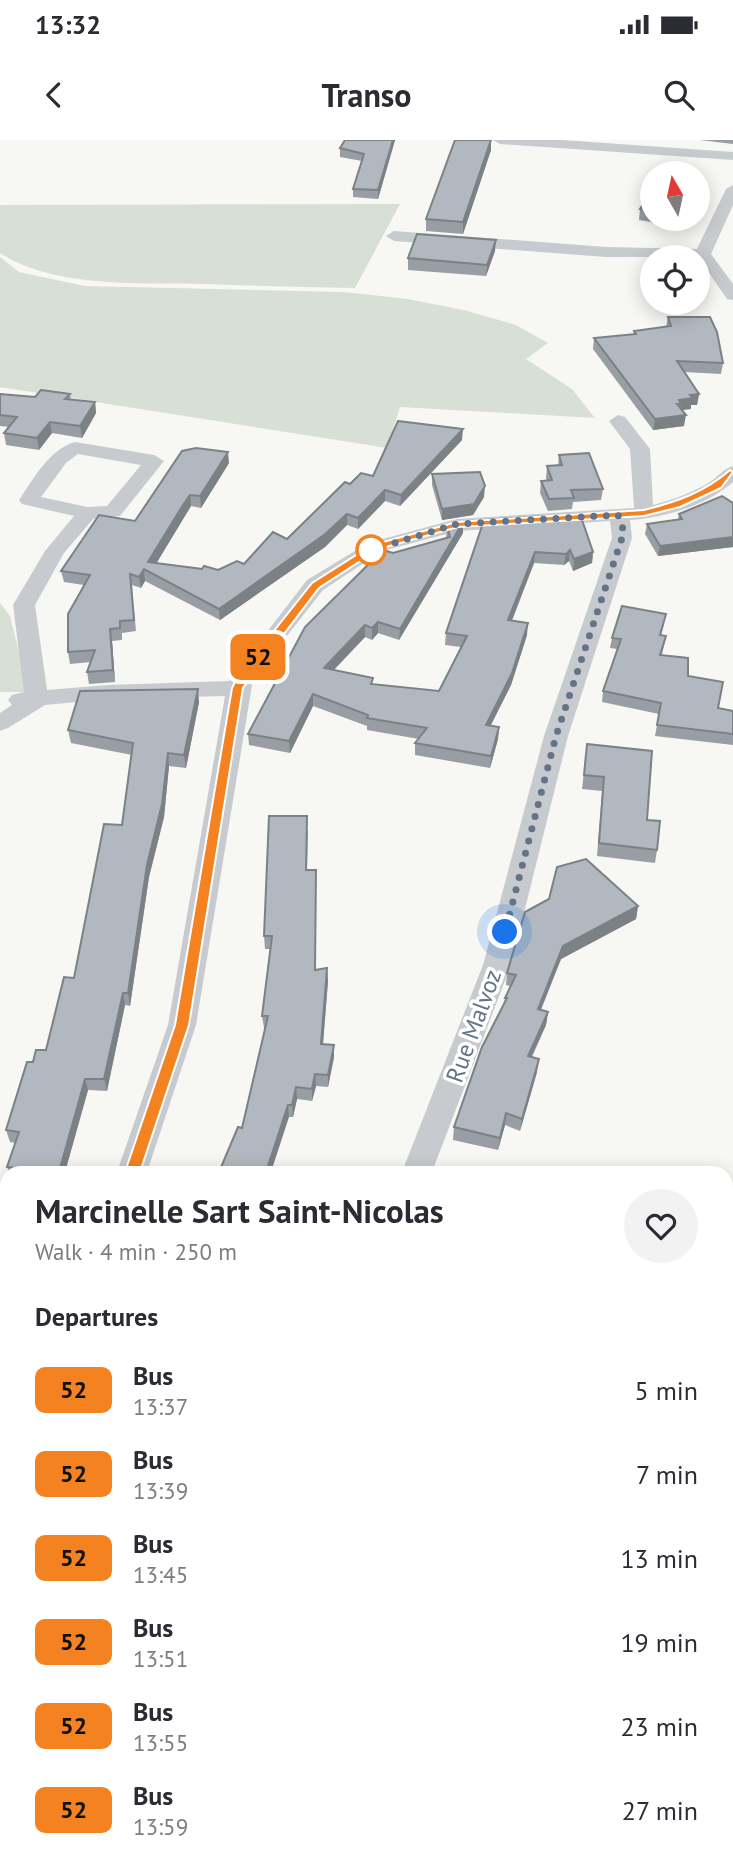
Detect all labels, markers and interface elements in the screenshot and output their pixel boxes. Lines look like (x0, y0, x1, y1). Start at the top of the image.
text: 13:32 (35, 8, 101, 41)
text: Transo (321, 74, 412, 116)
icon: back (35, 76, 73, 114)
icon: search (660, 76, 698, 114)
north arrow (640, 161, 710, 231)
map controls (640, 161, 710, 315)
button: locate (640, 245, 710, 315)
unlabelled marker (356, 535, 386, 565)
line badge: 52 (226, 634, 290, 680)
text: 52 (244, 641, 272, 672)
your location (487, 914, 522, 949)
street label: Rue Malvoz (439, 965, 508, 1087)
text: Marcinelle Sart Saint-Nicolas (35, 1189, 444, 1232)
button: heart (624, 1189, 698, 1263)
text: Walk · 4 min · 250 m (35, 1237, 237, 1266)
text: Departures (35, 1300, 158, 1333)
text: Bus (133, 1359, 173, 1392)
text: 52 (60, 1374, 87, 1405)
text: 5 min (635, 1374, 698, 1407)
text: 13:37 (133, 1392, 188, 1421)
text: Bus (133, 1443, 173, 1476)
text: 52 (60, 1458, 87, 1489)
text: 7 min (636, 1458, 698, 1491)
text: 13:39 (133, 1476, 188, 1505)
text: Bus (133, 1527, 173, 1560)
text: 52 (60, 1542, 87, 1573)
text: 13 min (620, 1542, 698, 1575)
text: 13:45 (133, 1560, 188, 1589)
text: Bus (133, 1611, 173, 1644)
text: 52 (60, 1626, 87, 1657)
text: 19 min (620, 1626, 698, 1659)
text: 13:51 (133, 1644, 188, 1673)
text: Bus (133, 1695, 173, 1728)
text: 52 (60, 1710, 87, 1741)
text: 23 min (620, 1710, 698, 1743)
text: 13:55 (133, 1728, 188, 1757)
text: Bus (133, 1779, 173, 1812)
text: 52 (60, 1794, 87, 1825)
text: 27 min (622, 1794, 698, 1827)
text: 13:59 (133, 1812, 188, 1841)

